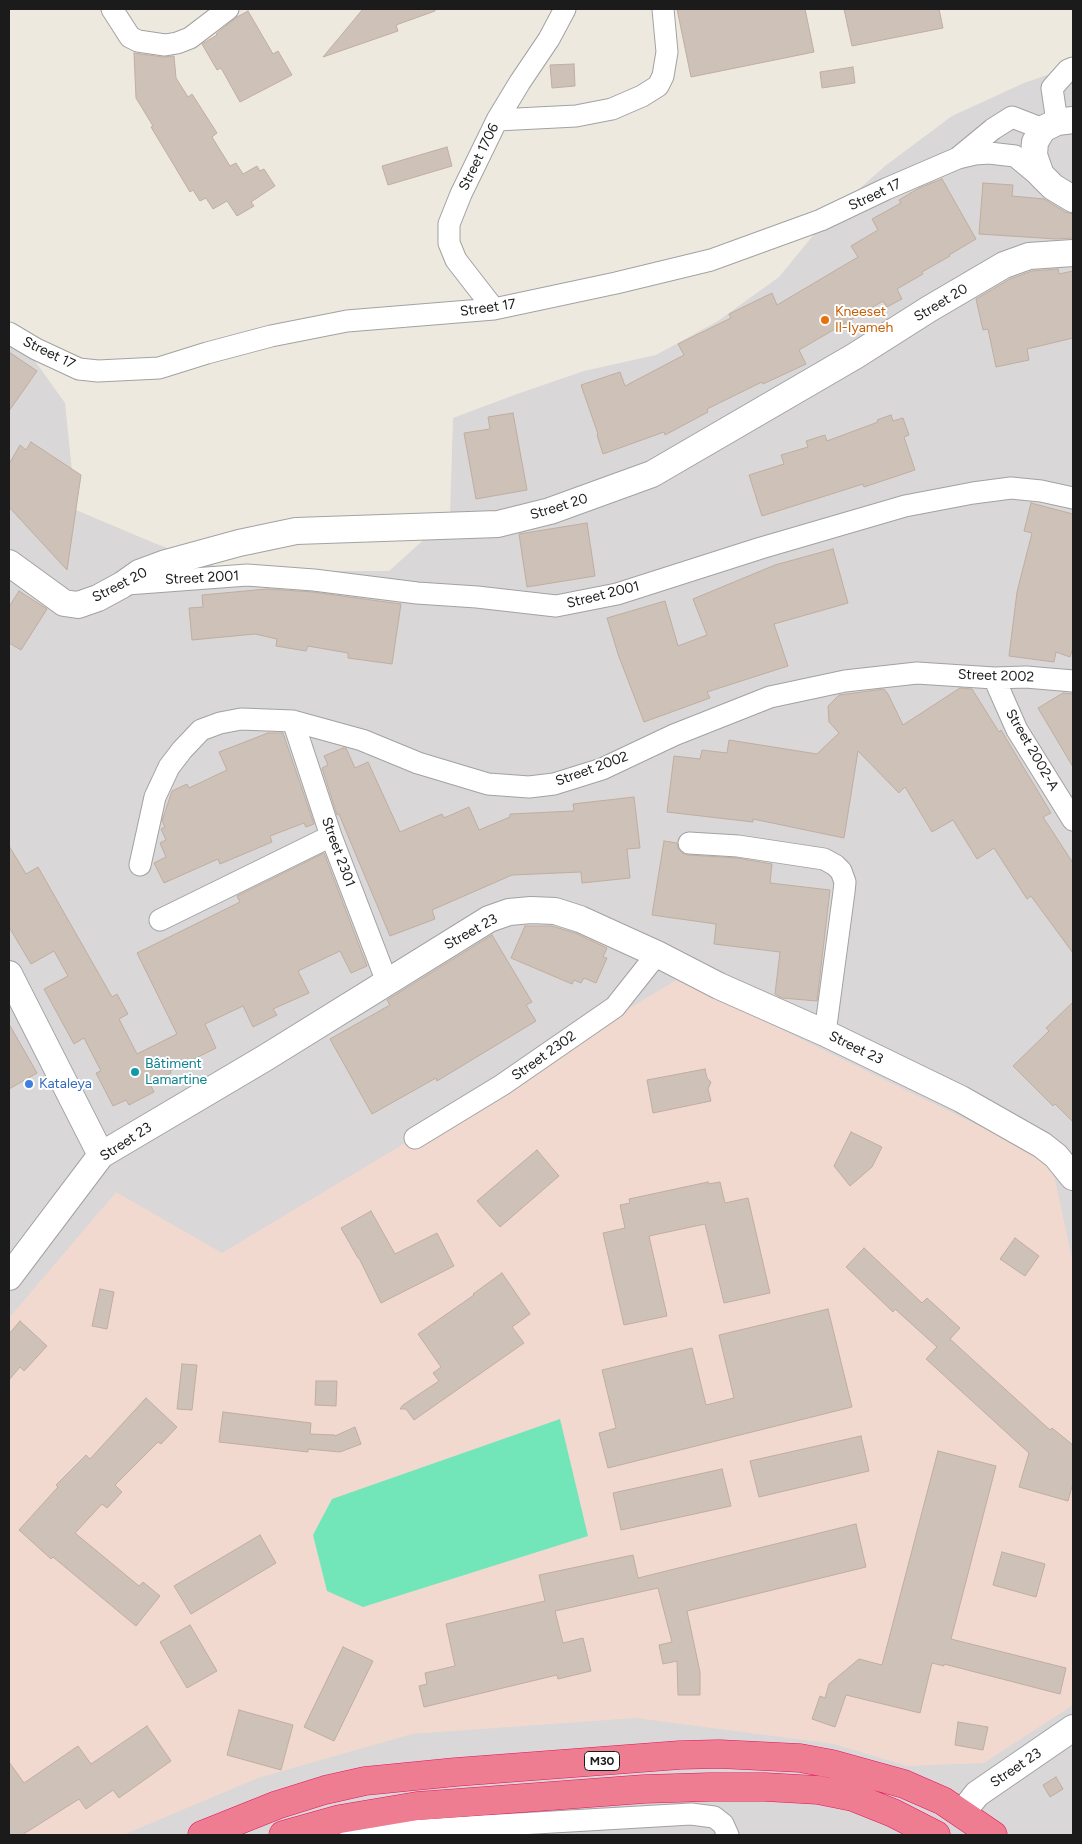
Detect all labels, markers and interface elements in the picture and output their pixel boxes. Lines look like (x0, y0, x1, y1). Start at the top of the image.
street label: Street 1706 (455, 121, 503, 193)
street label: Street 17 (846, 176, 904, 214)
street label: Street 20 (911, 280, 971, 326)
street label: Street 17 (459, 296, 517, 320)
place label: Kneeset Il-Iyameh (835, 304, 893, 336)
marker: Kneeset Il-Iyameh (819, 314, 831, 326)
street label: Street 17 (20, 333, 78, 373)
street label: Street 20 (528, 490, 590, 524)
street label: Street 20 (90, 564, 150, 606)
street label: Street 2001 (165, 568, 239, 588)
street label: Street 2001 (565, 578, 641, 612)
street label: Street 2002 (958, 666, 1034, 686)
street label: Street 2002-A (1002, 706, 1062, 794)
street label: Street 2002 (553, 748, 631, 790)
street label: Street 2301 (318, 815, 358, 889)
street label: Street 23 (442, 911, 500, 953)
street label: Street 2302 (509, 1028, 579, 1084)
street label: Street 23 (826, 1028, 886, 1068)
place label: Bâtiment Lamartine (145, 1056, 207, 1088)
marker: Bâtiment Lamartine (129, 1066, 141, 1078)
place label: Kataleya (39, 1076, 92, 1092)
marker: Kataleya (23, 1078, 35, 1090)
street label: Street 23 (97, 1119, 155, 1165)
street label: Street 23 (987, 1745, 1045, 1791)
road number: M30 (584, 1752, 620, 1770)

